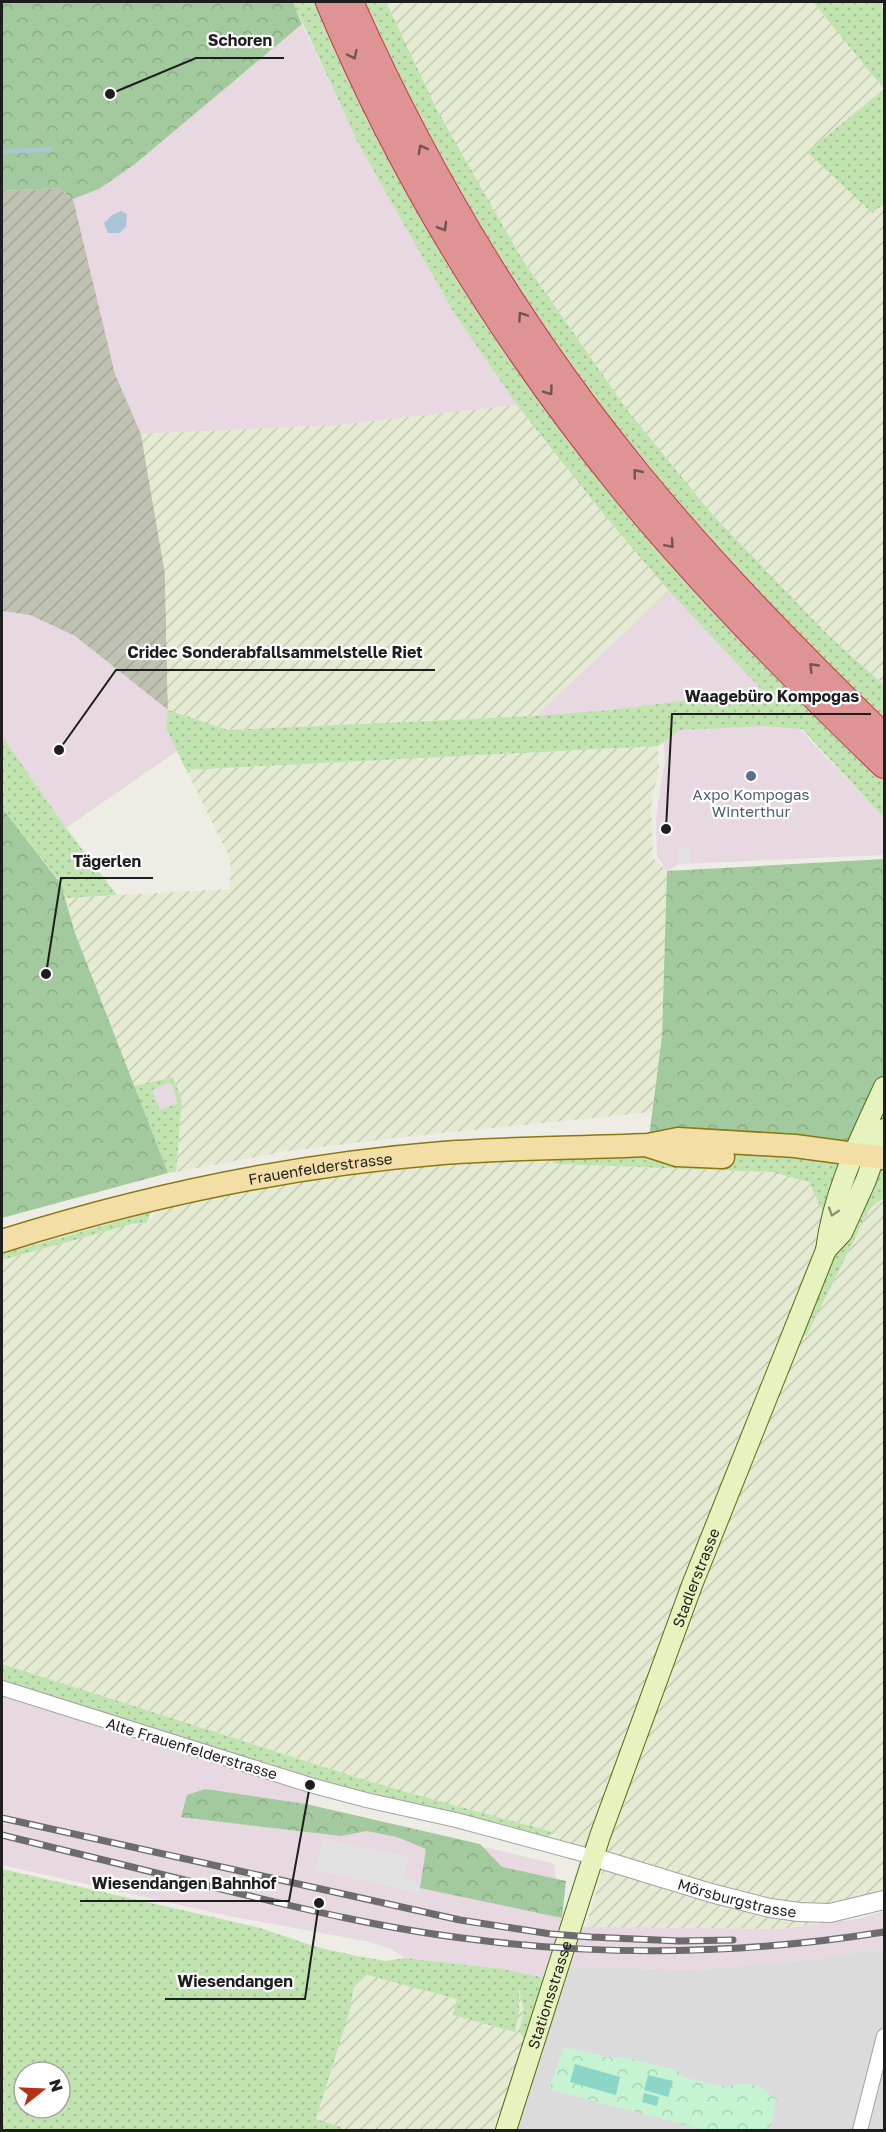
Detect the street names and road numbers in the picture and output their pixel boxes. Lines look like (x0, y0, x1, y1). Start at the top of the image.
street label: Frauenfelderstrasse (247, 1149, 394, 1188)
street label: Stadlerstrasse (668, 1525, 723, 1630)
street label: Alte Frauenfelderstrasse (104, 1713, 280, 1783)
street label: Mörsburgstrasse (676, 1874, 798, 1921)
street label: Stationsstrasse (524, 1938, 575, 2051)

